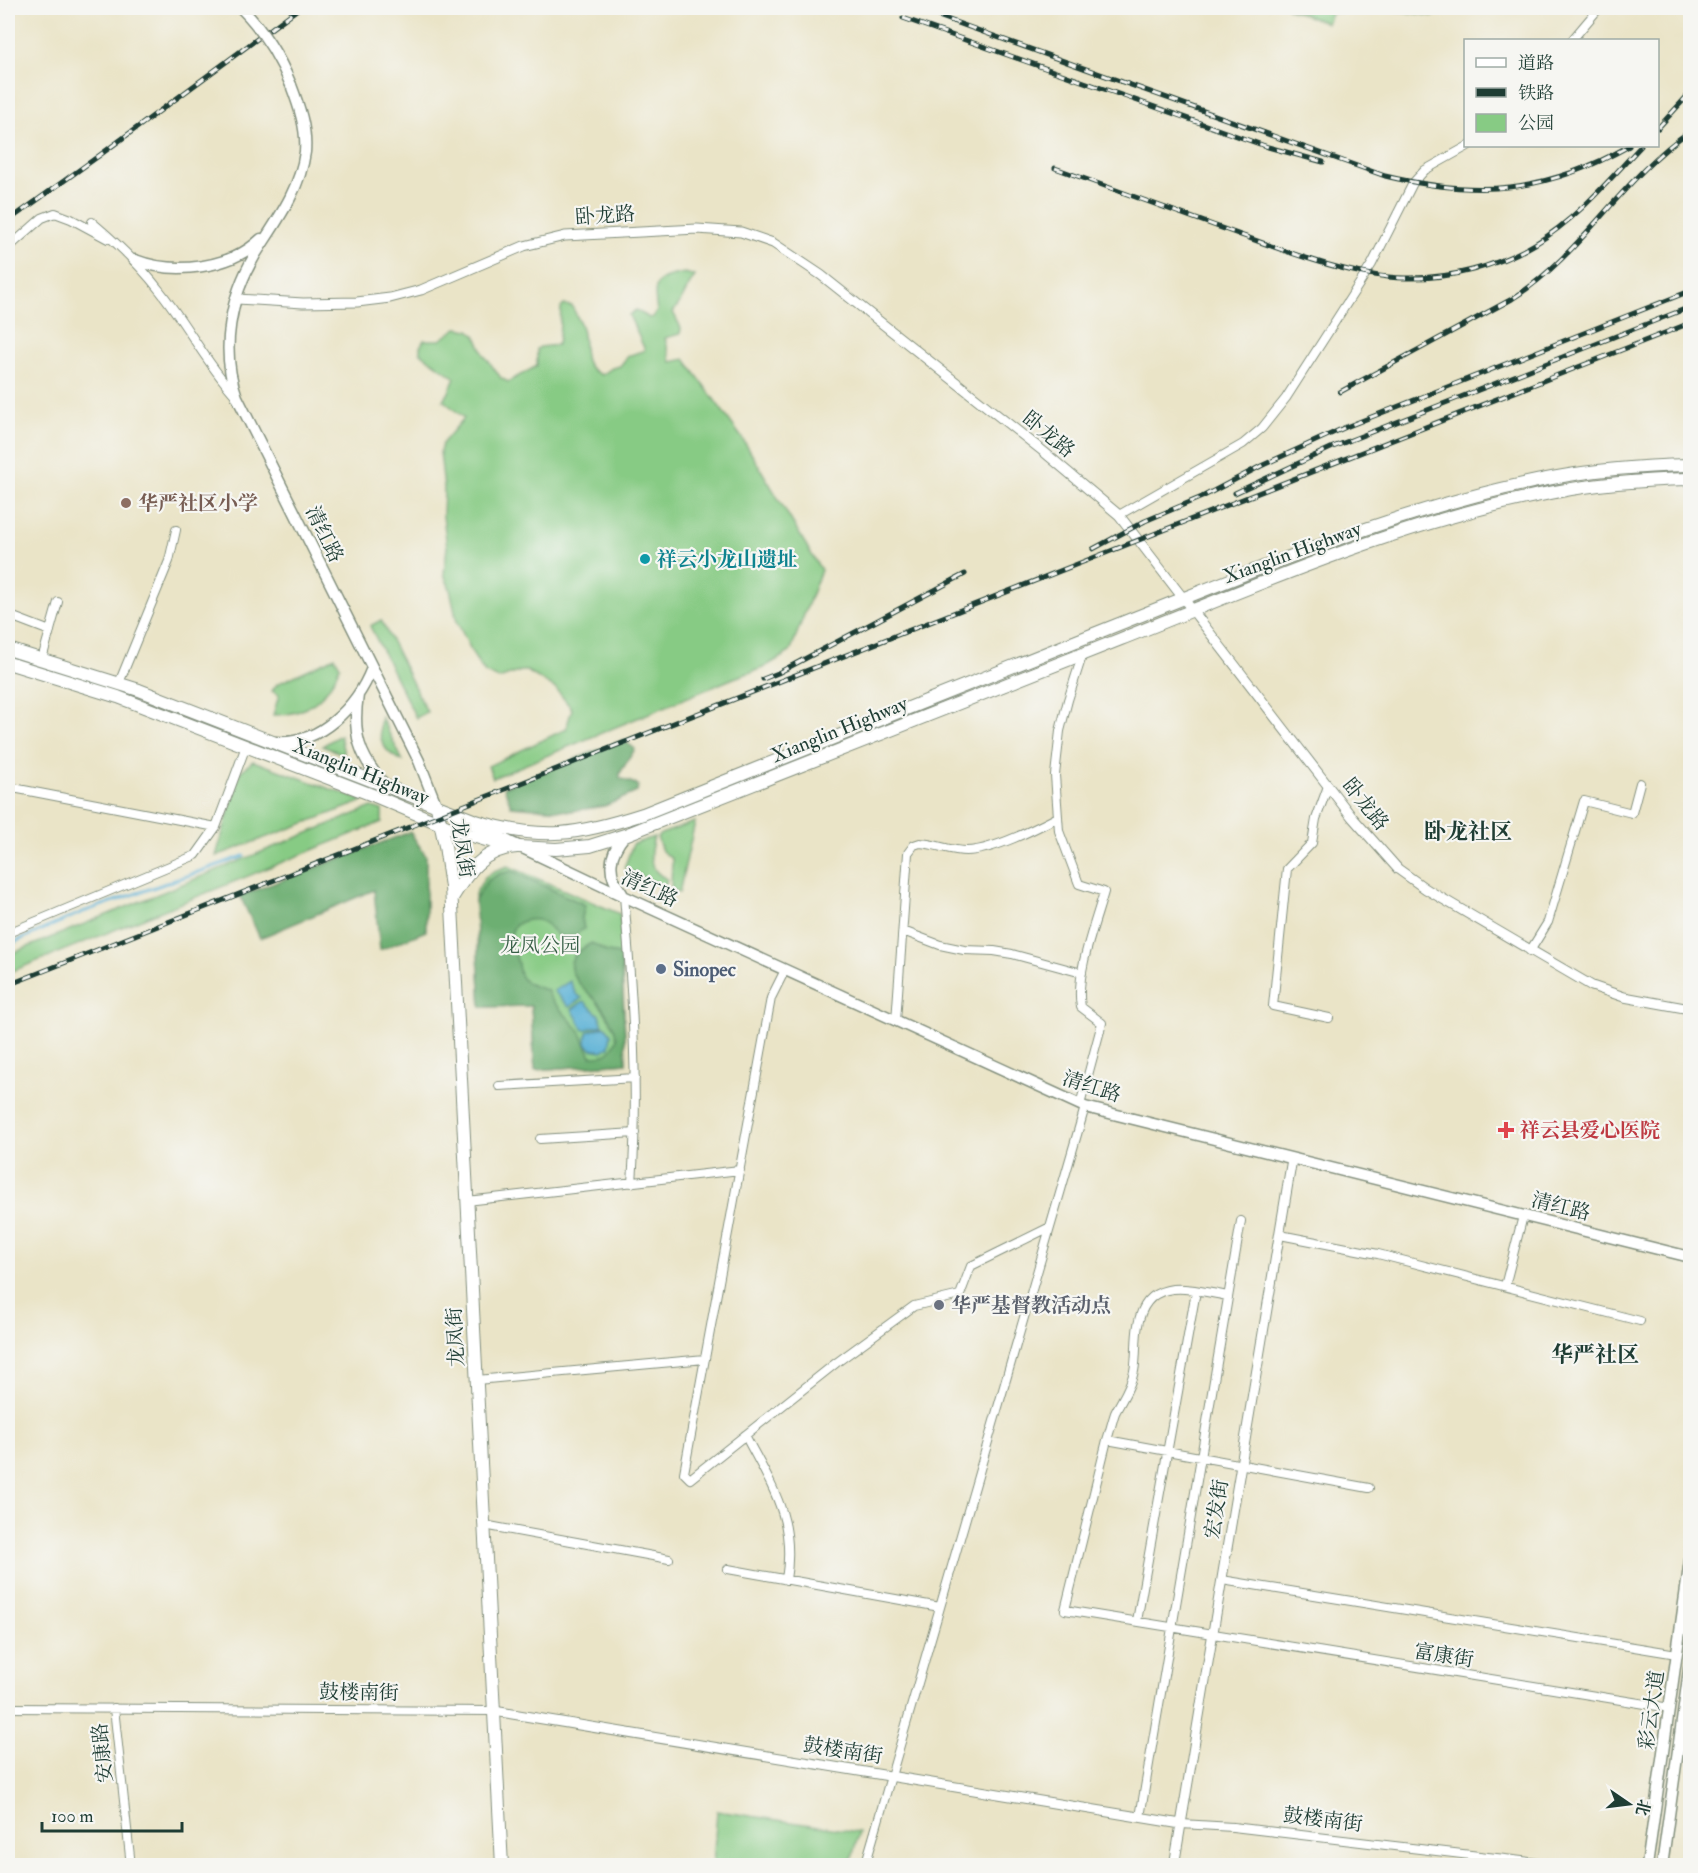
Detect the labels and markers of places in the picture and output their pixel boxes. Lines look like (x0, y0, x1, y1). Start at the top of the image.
place label: 华严社区小学 (138, 491, 258, 516)
marker: 华严社区小学 (119, 496, 133, 510)
place label: 祥云小龙山遗址 (657, 547, 797, 572)
marker: 祥云小龙山遗址 (638, 552, 652, 566)
place label: Sinopec (673, 957, 737, 983)
marker: Sinopec (654, 962, 668, 976)
place label: 祥云县爱心医院 (1520, 1118, 1660, 1143)
marker: 祥云县爱心医院 (1497, 1121, 1515, 1139)
place label: 华严基督教活动点 (951, 1293, 1111, 1318)
marker: 华严基督教活动点 (932, 1298, 946, 1312)

